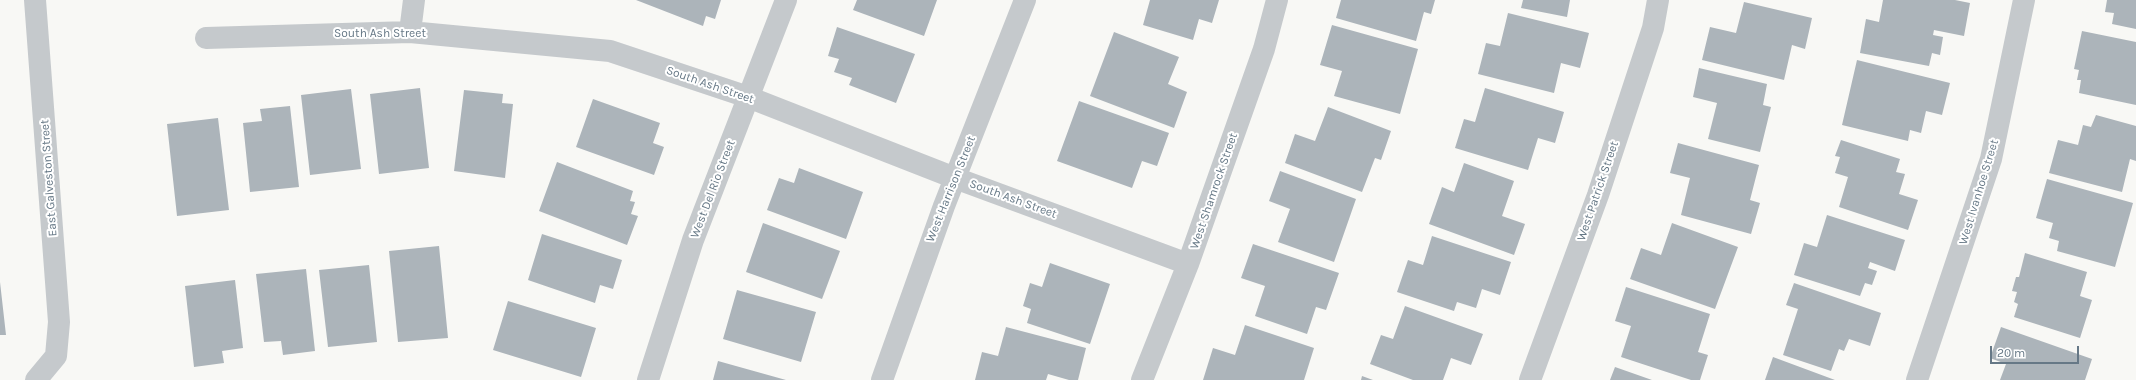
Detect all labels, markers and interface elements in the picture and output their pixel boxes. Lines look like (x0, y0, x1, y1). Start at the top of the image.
street label: South Ash Street (334, 27, 426, 41)
street label: South Ash Street (664, 63, 756, 107)
street label: East Galveston Street (38, 119, 60, 237)
street label: West Shamrock Street (1187, 131, 1241, 251)
street label: West Harrison Street (923, 134, 979, 244)
street label: West Del Rio Street (688, 138, 738, 240)
street label: West Ivanhoe Street (1956, 138, 2002, 246)
street label: West Patrick Street (1574, 139, 1622, 243)
street label: South Ash Street (967, 177, 1059, 221)
scale bar (1992, 338, 2081, 364)
text: 20 m (1997, 346, 2025, 360)

